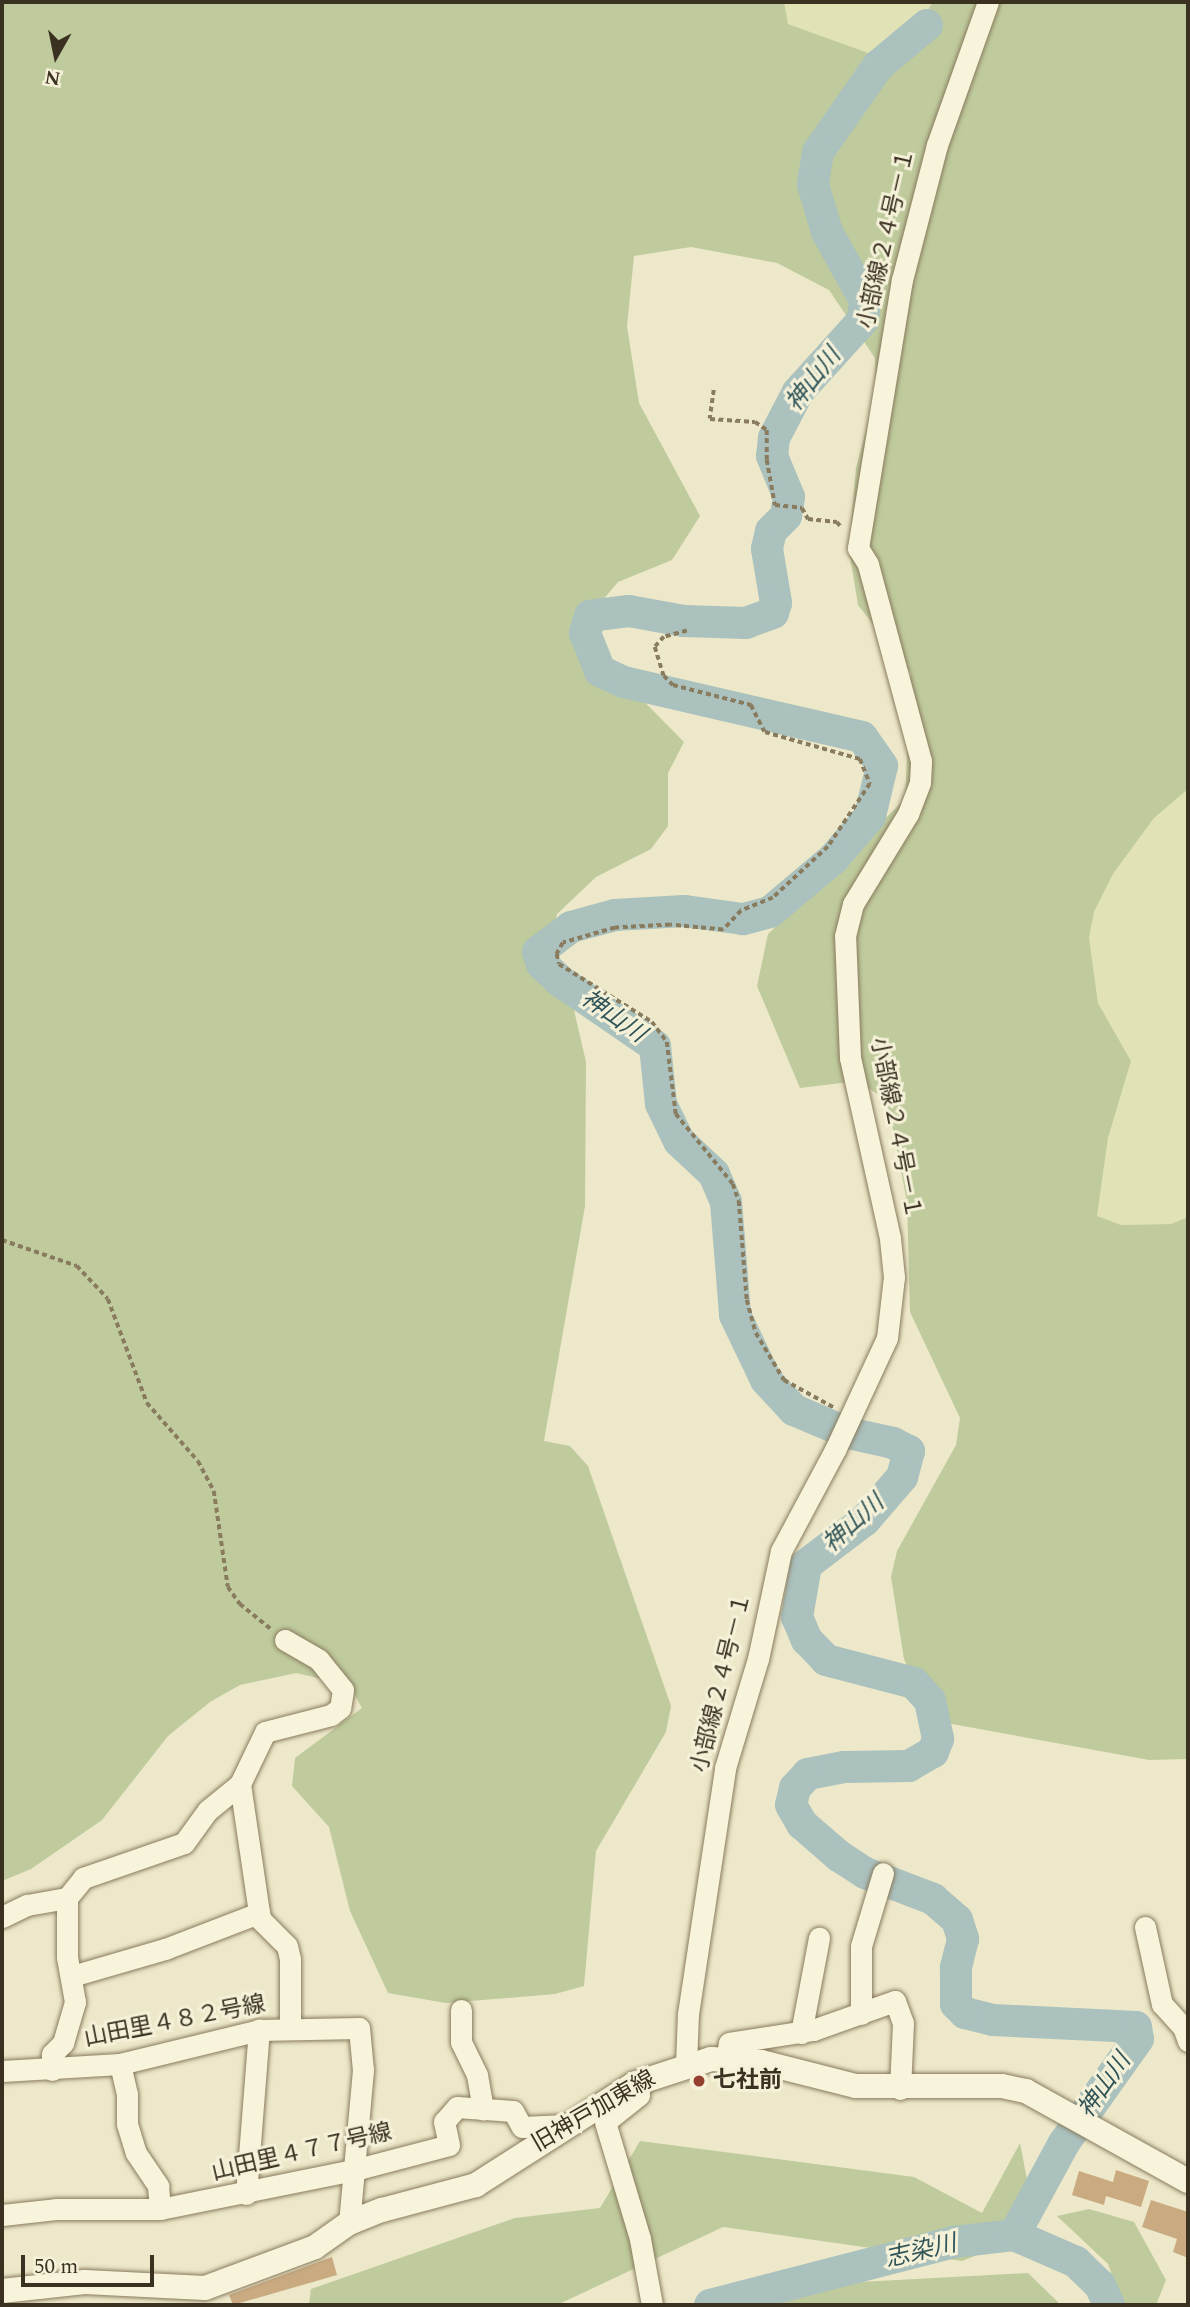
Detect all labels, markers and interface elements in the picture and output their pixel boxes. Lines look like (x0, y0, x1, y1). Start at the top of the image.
north arrow (21, 21, 91, 91)
text: N (43, 62, 63, 93)
street label: 小部線２４号－１ (853, 146, 921, 332)
water label: 神山川 (780, 343, 848, 417)
water label: 神山川 (575, 985, 651, 1049)
street label: 小部線２４号－１ (864, 1035, 926, 1221)
water label: 神山川 (818, 1489, 890, 1559)
street label: 小部線２４号－１ (686, 1590, 758, 1776)
street label: 山田里４８２号線 (82, 1991, 268, 2053)
water label: 神山川 (1073, 2048, 1137, 2124)
street label: 旧神戸加東線 (527, 2066, 661, 2158)
place label: 七社前 (713, 2067, 782, 2095)
marker: 七社前 (691, 2073, 707, 2089)
street label: 山田里４７７号線 (209, 2119, 395, 2187)
water label: 志染川 (883, 2230, 959, 2274)
scale bar (24, 2240, 158, 2284)
text: 50 m (34, 2251, 78, 2283)

